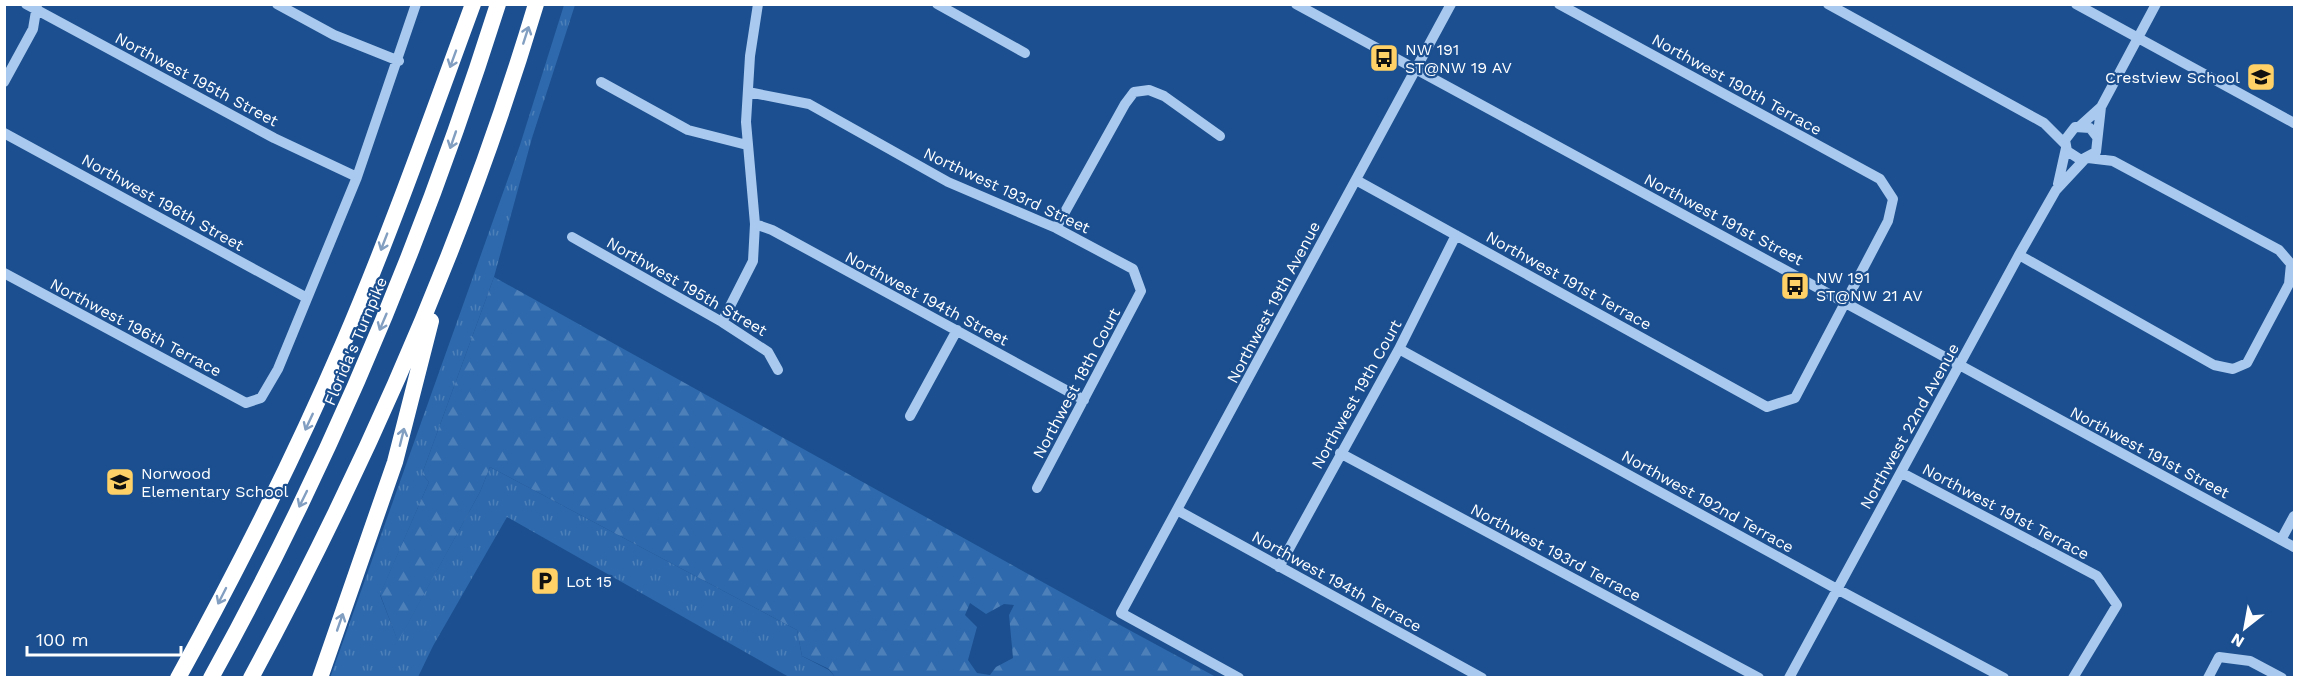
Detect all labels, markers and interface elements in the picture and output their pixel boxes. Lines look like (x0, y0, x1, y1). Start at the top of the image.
one-way arrow (522, 26, 533, 45)
street label: Northwest 195th Street (112, 28, 282, 131)
street label: Northwest 190th Terrace (1649, 30, 1825, 139)
place label: NW 191 ST@NW 19 AV (1405, 40, 1512, 77)
bus stop icon: NW 191 ST@NW 19 AV (1368, 42, 1400, 74)
one-way arrow (447, 50, 458, 68)
school or university icon: Crestview School (2245, 61, 2277, 93)
place label: Crestview School (2105, 68, 2240, 87)
one-way arrow (447, 130, 458, 149)
street label: Northwest 193rd Street (921, 144, 1093, 238)
street label: Northwest 196th Street (78, 150, 247, 255)
street label: Northwest 191st Street (1641, 169, 1807, 270)
street label: Northwest 19th Avenue (1223, 218, 1324, 386)
street label: Northwest 191st Terrace (1483, 227, 1655, 334)
one-way arrow (378, 232, 389, 251)
street label: Northwest 195th Street (603, 233, 771, 340)
street label: Northwest 194th Street (842, 247, 1012, 350)
place label: NW 191 ST@NW 21 AV (1816, 268, 1923, 305)
bus stop icon: NW 191 ST@NW 21 AV (1779, 270, 1811, 302)
street label: Northwest 196th Terrace (47, 274, 225, 381)
street label: Florida's Turnpike (320, 274, 391, 408)
street label: Northwest 18th Court (1029, 304, 1124, 462)
one-way arrow (377, 312, 388, 330)
street label: Northwest 19th Court (1307, 316, 1406, 472)
street label: Northwest 22nd Avenue (1856, 340, 1963, 512)
street label: Northwest 191st Street (2067, 402, 2233, 503)
one-way arrow (302, 412, 314, 430)
one-way arrow (396, 428, 408, 447)
street label: Northwest 192nd Terrace (1618, 446, 1797, 557)
street label: Northwest 191st Terrace (1919, 459, 2092, 564)
place label: Norwood Elementary School (141, 464, 289, 501)
school or university icon: Norwood Elementary School (104, 466, 136, 498)
one-way arrow (297, 490, 309, 508)
street label: Northwest 193rd Terrace (1467, 499, 1644, 605)
street label: Northwest 194th Terrace (1249, 527, 1425, 636)
parking icon: Lot 15 (529, 565, 561, 597)
place label: Lot 15 (566, 572, 612, 591)
one-way arrow (216, 587, 228, 605)
north arrow (2215, 598, 2275, 658)
one-way arrow (335, 613, 346, 632)
scale bar (27, 619, 182, 657)
text: 100 m (36, 629, 89, 650)
text: N (2228, 629, 2248, 652)

